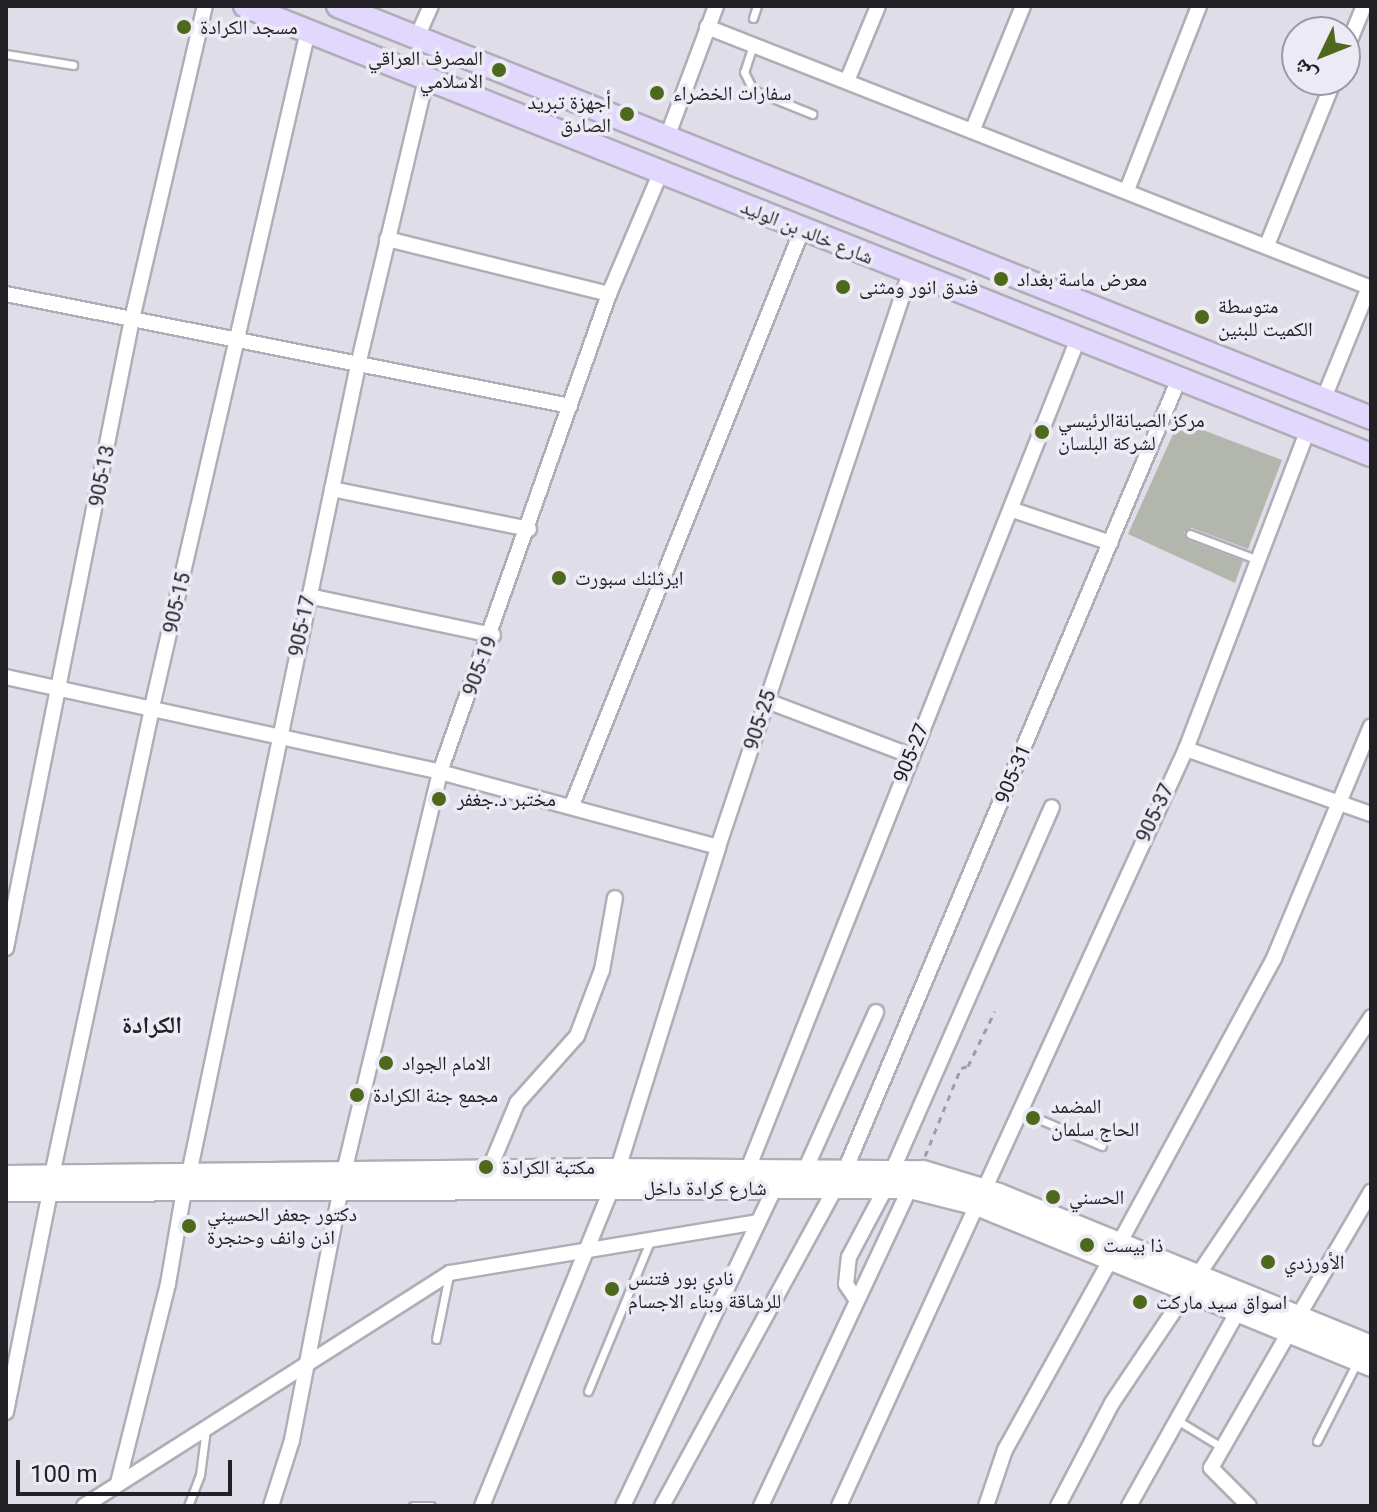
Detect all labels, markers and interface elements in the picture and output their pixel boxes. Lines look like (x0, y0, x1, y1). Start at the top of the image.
place label: مسجد الكرادة (200, 15, 298, 39)
north arrow (1281, 16, 1361, 96)
marker: مسجد الكرادة (175, 18, 193, 36)
place label: المصرف العراقي الاسلامي (368, 46, 483, 93)
text: ش (1287, 54, 1322, 88)
marker: المصرف العراقي الاسلامي (490, 61, 508, 79)
place label: سفارات الخضراء (673, 81, 791, 105)
marker: سفارات الخضراء (648, 84, 666, 102)
place label: أجهزة تبريد الصادق (528, 90, 611, 137)
marker: أجهزة تبريد الصادق (618, 105, 636, 123)
street label: شارع خالد بن الوليد (737, 194, 877, 270)
place label: معرض ماسة بغداد (1017, 267, 1147, 291)
marker: معرض ماسة بغداد (992, 270, 1010, 288)
place label: فندق انور ومثنى (859, 275, 978, 299)
marker: فندق انور ومثنى (834, 278, 852, 296)
place label: متوسطة الكميت للبنين (1218, 294, 1313, 341)
marker: متوسطة الكميت للبنين (1193, 308, 1211, 326)
place label: مركز الصيانةالرئيسي لشركة البلسان (1058, 408, 1205, 455)
marker: مركز الصيانةالرئيسي لشركة البلسان (1033, 423, 1051, 441)
street label: 905-13 (84, 443, 120, 509)
place label: ايرثلنك سبورت (575, 566, 684, 590)
marker: ايرثلنك سبورت (550, 569, 568, 587)
street label: 905-15 (158, 570, 196, 636)
street label: 905-17 (284, 593, 320, 659)
street label: 905-19 (458, 633, 502, 699)
street label: 905-25 (739, 687, 781, 753)
street label: 905-27 (888, 720, 934, 786)
street label: 905-31 (990, 741, 1036, 807)
street label: 905-37 (1131, 780, 1179, 846)
place label: مختبر د.جغفر (457, 787, 556, 811)
marker: مختبر د.جغفر (428, 788, 450, 810)
district label: الكرادة (122, 1012, 182, 1040)
place label: الامام الجواد (402, 1051, 491, 1075)
marker: الامام الجواد (377, 1054, 395, 1072)
place label: مجمع جنة الكرادة (373, 1083, 498, 1107)
marker: مجمع جنة الكرادة (348, 1086, 366, 1104)
place label: المضمد الحاج سلمان (1051, 1094, 1139, 1141)
marker: المضمد الحاج سلمان (1022, 1107, 1044, 1129)
place label: مكتبة الكرادة (502, 1155, 595, 1179)
marker: مكتبة الكرادة (477, 1158, 495, 1176)
street label: شارع كرادة داخل (643, 1176, 767, 1200)
place label: الحسني (1069, 1185, 1124, 1209)
marker: الحسني (1044, 1188, 1062, 1206)
place label: دكتور جعفر الحسيني اذن وانف وحنجرة (207, 1202, 357, 1249)
marker: دكتور جعفر الحسيني اذن وانف وحنجرة (178, 1215, 200, 1237)
place label: ذا بيست (1103, 1233, 1163, 1257)
marker: ذا بيست (1078, 1236, 1096, 1254)
place label: الأورزدي (1284, 1250, 1345, 1274)
marker: الأورزدي (1259, 1253, 1277, 1271)
place label: نادي بور فتنس للرشاقة وبناء الاجسام (628, 1266, 781, 1313)
marker: نادي بور فتنس للرشاقة وبناء الاجسام (603, 1280, 621, 1298)
place label: اسواق سيد ماركت (1156, 1290, 1287, 1314)
marker: اسواق سيد ماركت (1131, 1293, 1149, 1311)
scale bar (20, 1444, 236, 1494)
text: 100 m (30, 1460, 97, 1488)

